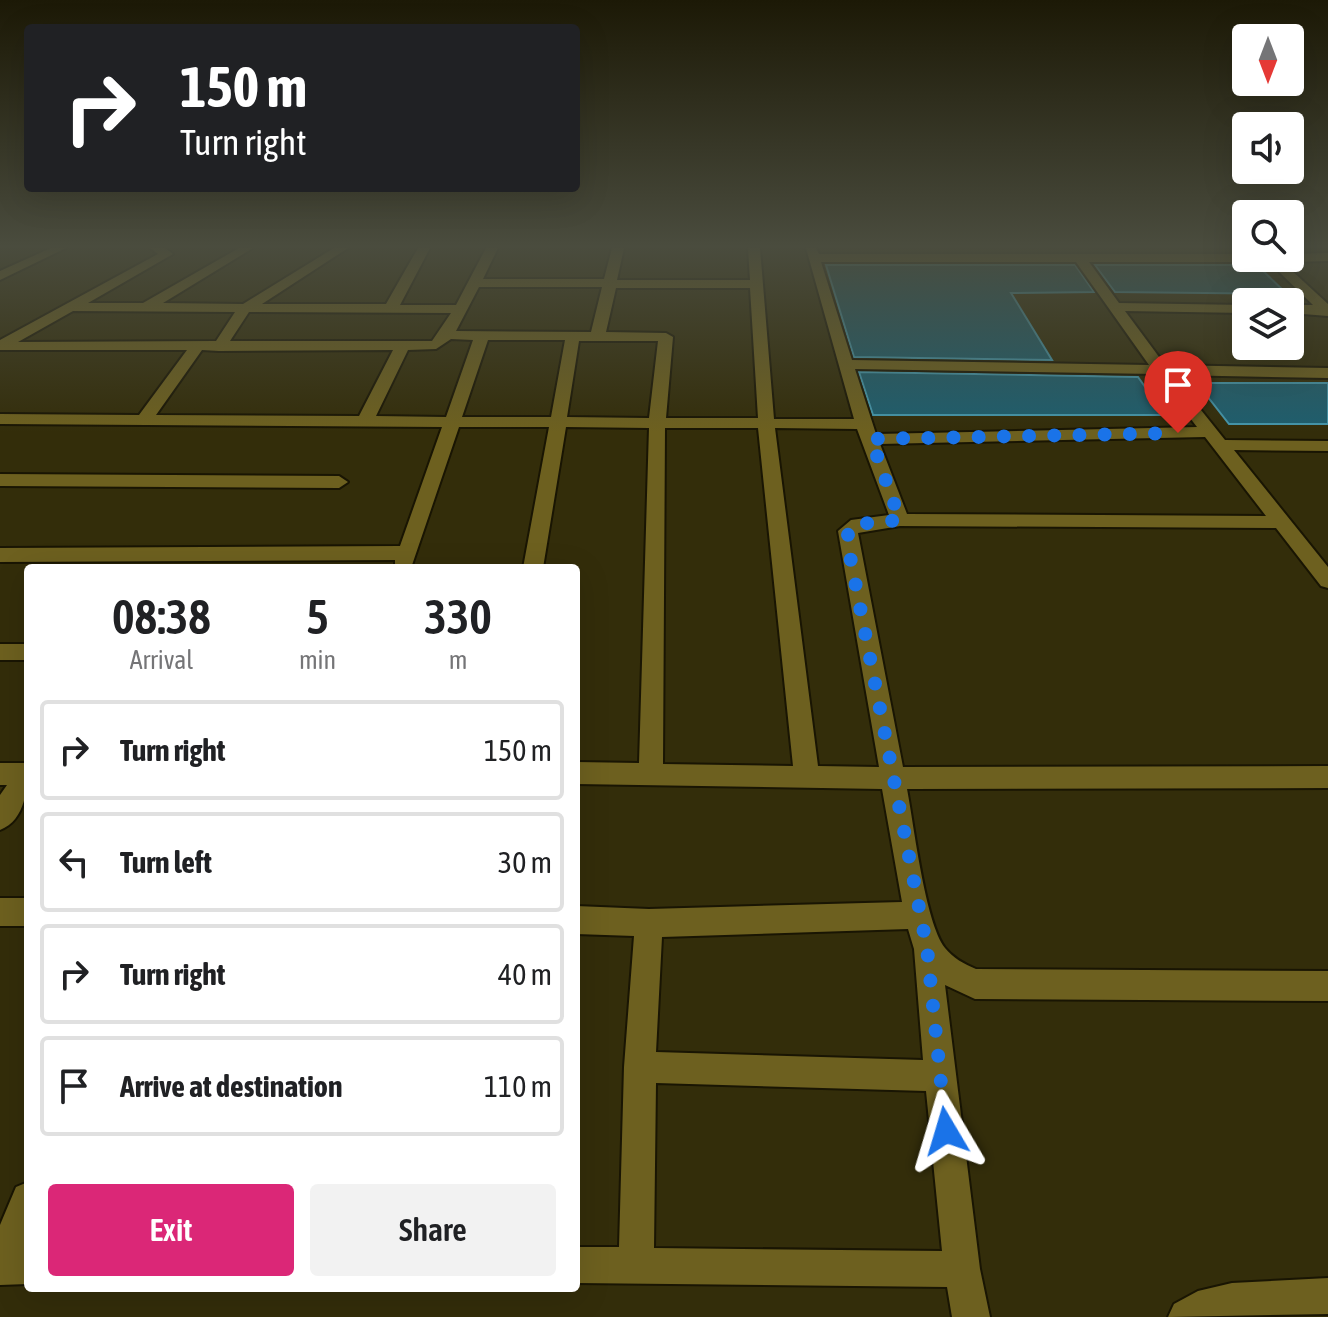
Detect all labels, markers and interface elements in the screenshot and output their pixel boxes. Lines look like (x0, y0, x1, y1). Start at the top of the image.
north arrow (1232, 24, 1304, 96)
map controls (1232, 24, 1304, 360)
text: 150 m (180, 55, 307, 119)
icon: right (48, 56, 152, 160)
button: sound (1232, 112, 1304, 184)
text: Turn right (180, 121, 307, 163)
button: search (1232, 200, 1304, 272)
button: layers (1232, 288, 1304, 360)
pin (1144, 351, 1212, 433)
icon: arrive (1156, 363, 1200, 407)
text: 08:38 (112, 589, 211, 644)
text: 5 (306, 589, 329, 644)
text: 330 (424, 589, 492, 644)
text: Arrival (130, 645, 193, 675)
text: min (299, 645, 336, 675)
text: m (449, 645, 467, 675)
icon: right (52, 728, 96, 772)
text: Turn right (120, 733, 226, 767)
text: 150 m (484, 733, 552, 767)
icon: left (52, 840, 96, 884)
text: Turn left (120, 845, 212, 879)
text: 30 m (498, 845, 552, 879)
icon: right (52, 952, 96, 996)
text: Turn right (120, 957, 226, 991)
text: 40 m (498, 957, 552, 991)
icon: arrive (52, 1064, 96, 1108)
text: Arrive at destination (120, 1069, 342, 1103)
text: 110 m (484, 1069, 552, 1103)
position arrow (904, 1089, 988, 1173)
button: Exit (48, 1184, 294, 1276)
button: Share (310, 1184, 556, 1276)

